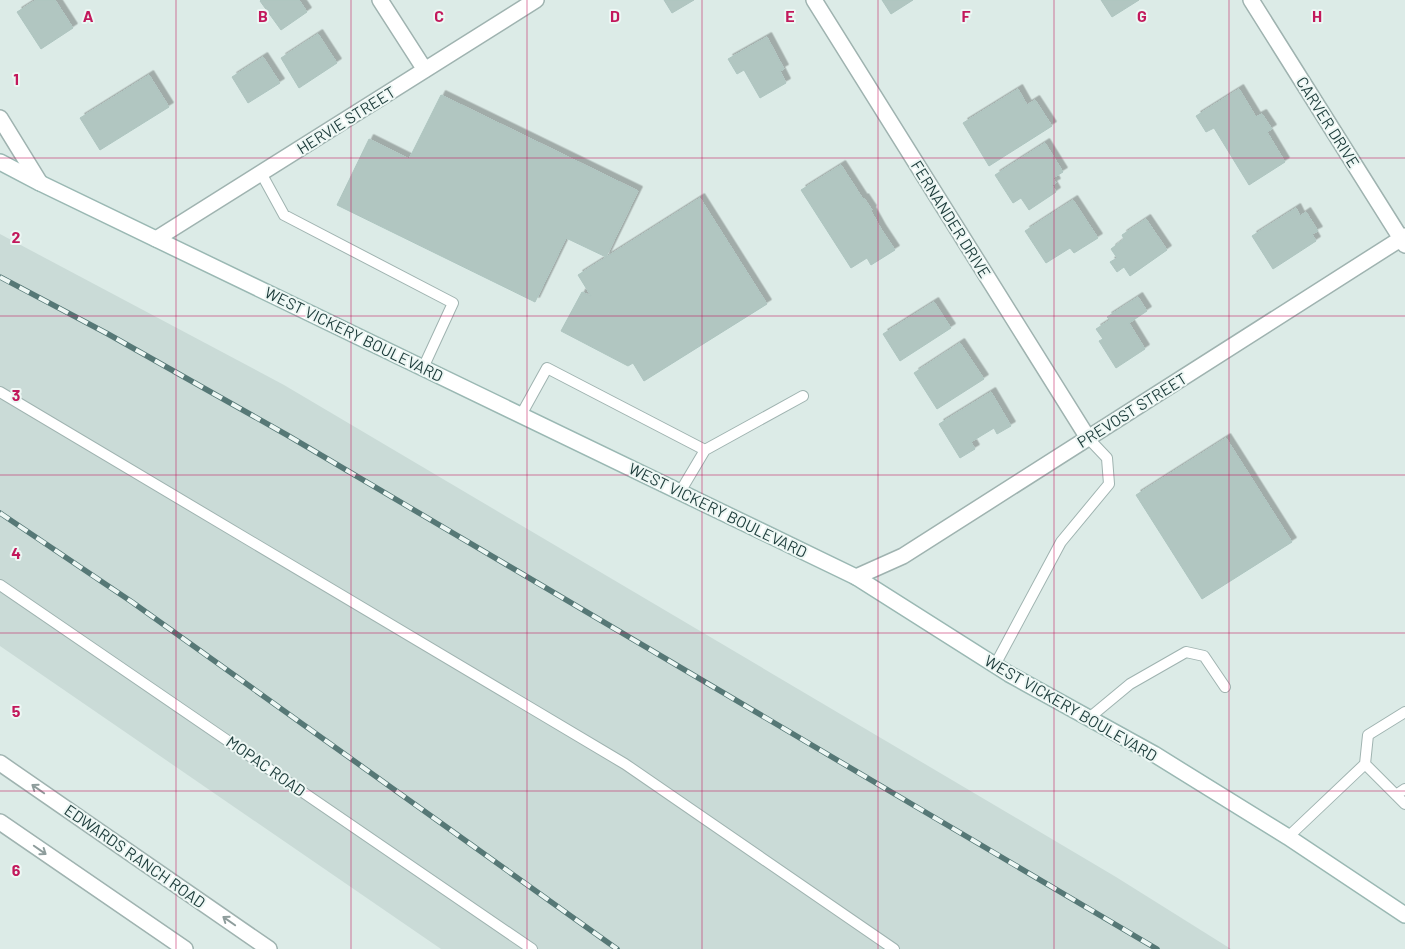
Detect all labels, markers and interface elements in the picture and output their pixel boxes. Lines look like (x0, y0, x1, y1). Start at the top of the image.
text: A (83, 6, 94, 25)
text: B (258, 6, 268, 25)
text: C (434, 6, 444, 25)
text: D (610, 6, 620, 25)
text: E (785, 6, 795, 25)
text: F (962, 6, 971, 25)
text: G (1137, 6, 1147, 25)
text: H (1312, 6, 1322, 25)
text: 1 (13, 69, 19, 88)
street label: CARVER DRIVE (1293, 73, 1364, 171)
street label: HERVIE STREET (293, 82, 399, 157)
street label: FERNANDER DRIVE (908, 156, 995, 281)
text: 2 (12, 227, 21, 246)
street label: WEST VICKERY BOULEVARD (262, 282, 447, 385)
street label: PREVOST STREET (1073, 368, 1190, 451)
text: 3 (12, 385, 20, 404)
street label: WEST VICKERY BOULEVARD (626, 458, 811, 561)
text: 4 (11, 543, 21, 562)
street label: WEST VICKERY BOULEVARD (982, 650, 1161, 765)
text: 5 (12, 701, 21, 720)
street label: MOPAC ROAD (223, 731, 310, 800)
one-way arrow (31, 784, 45, 794)
street label: EDWARDS RANCH ROAD (61, 800, 209, 911)
one-way arrow (33, 845, 47, 855)
text: 6 (12, 860, 21, 879)
one-way arrow (222, 916, 236, 926)

